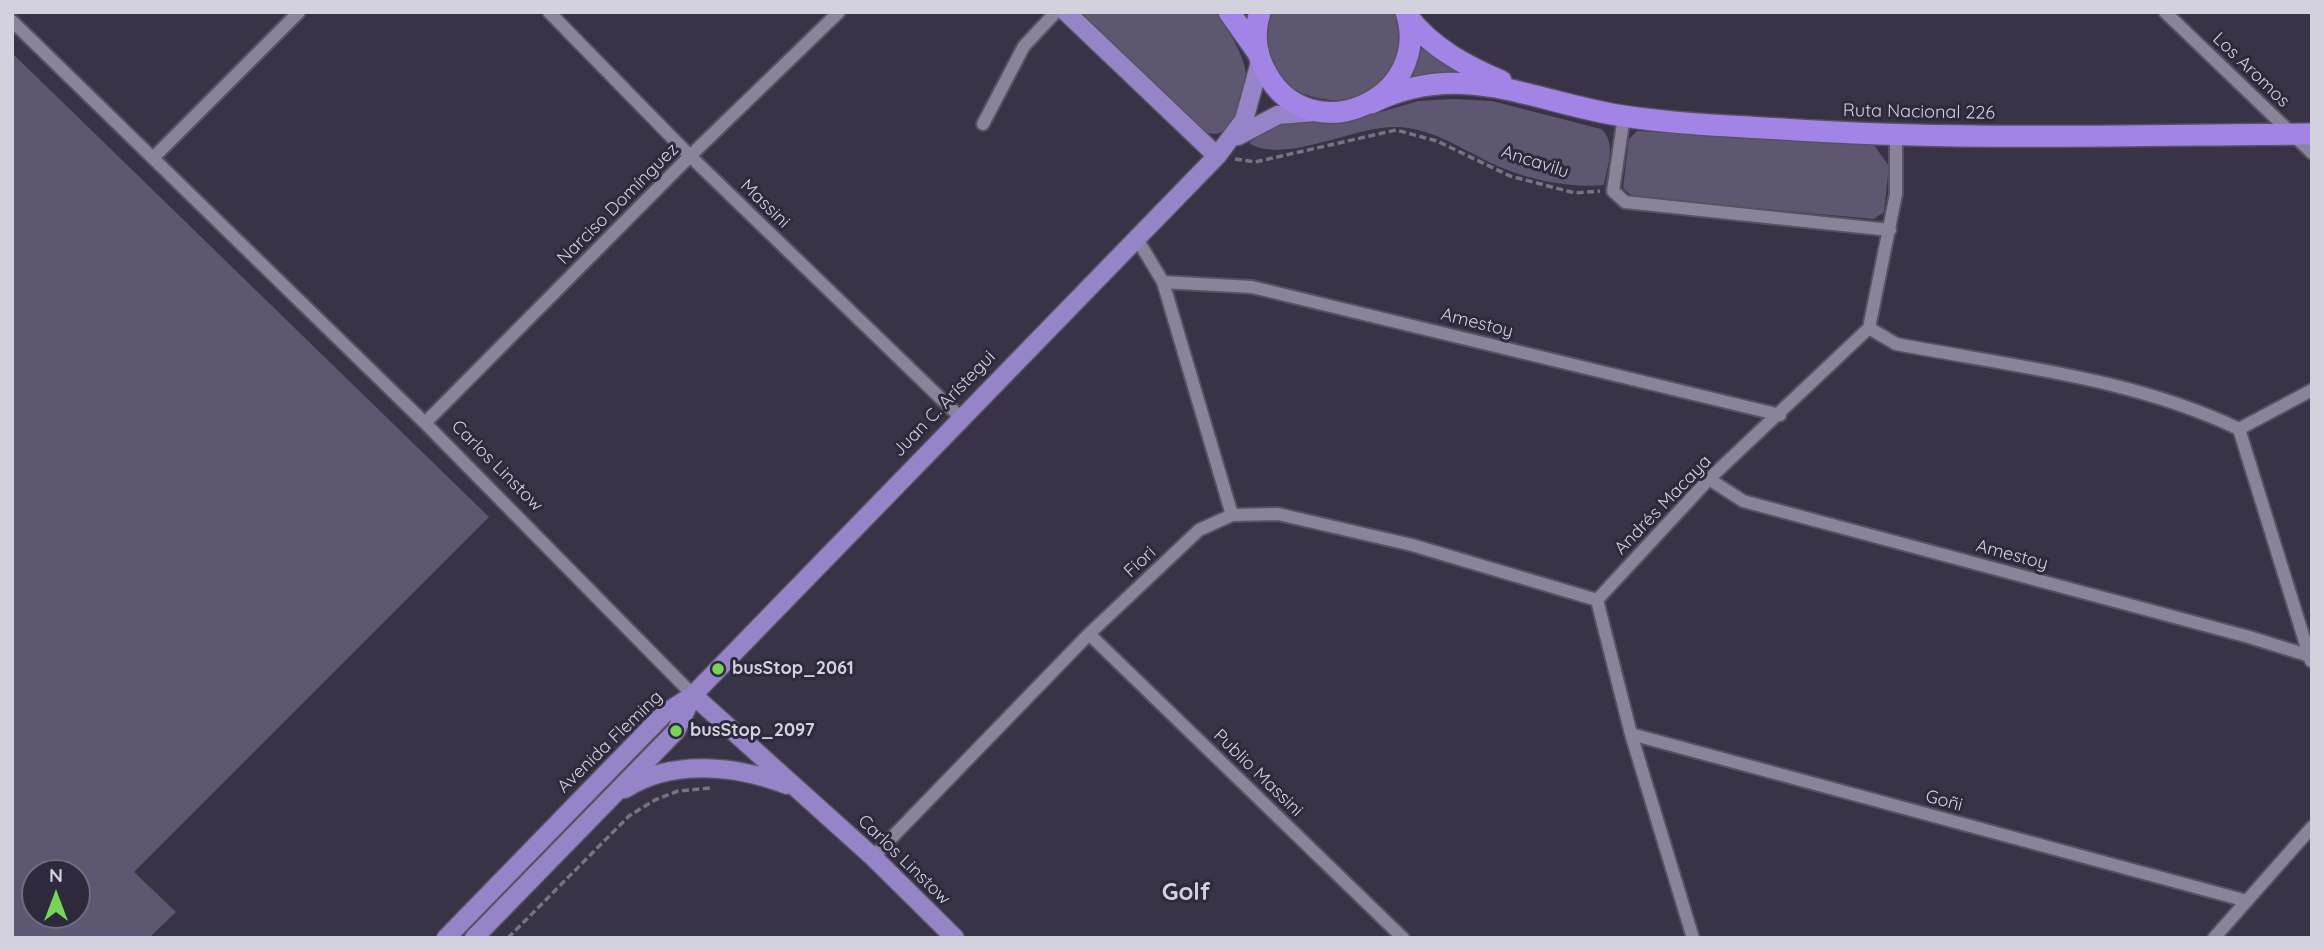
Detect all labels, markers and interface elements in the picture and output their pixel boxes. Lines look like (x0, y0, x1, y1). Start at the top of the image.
street label: Los Aromos (2208, 28, 2294, 112)
street label: Ruta Nacional 226 (1843, 100, 1995, 124)
street label: Narciso Domínguez (553, 139, 683, 269)
street label: Ancavilu (1499, 141, 1571, 183)
street label: Massini (736, 175, 794, 233)
street label: Amestoy (1439, 304, 1515, 342)
street label: Juan C. Arístegui (888, 347, 1000, 461)
street label: Carlos Linstow (447, 416, 547, 516)
street label: Andrés Macaya (1610, 451, 1716, 559)
street label: Amestoy (1974, 535, 2050, 575)
street label: Fiori (1120, 542, 1160, 582)
place label: busStop_2061 (732, 658, 854, 680)
marker: busStop_2061 (710, 661, 726, 677)
street label: Avenida Fleming (553, 686, 667, 798)
place label: busStop_2097 (690, 720, 815, 742)
marker: busStop_2097 (668, 723, 684, 739)
street label: Publio Massini (1209, 725, 1307, 821)
street label: Goñi (1923, 786, 1965, 816)
street label: Carlos Linstow (853, 810, 955, 910)
north arrow (21, 859, 91, 929)
text: N (49, 863, 63, 887)
district label: Golf (1162, 879, 1210, 907)

